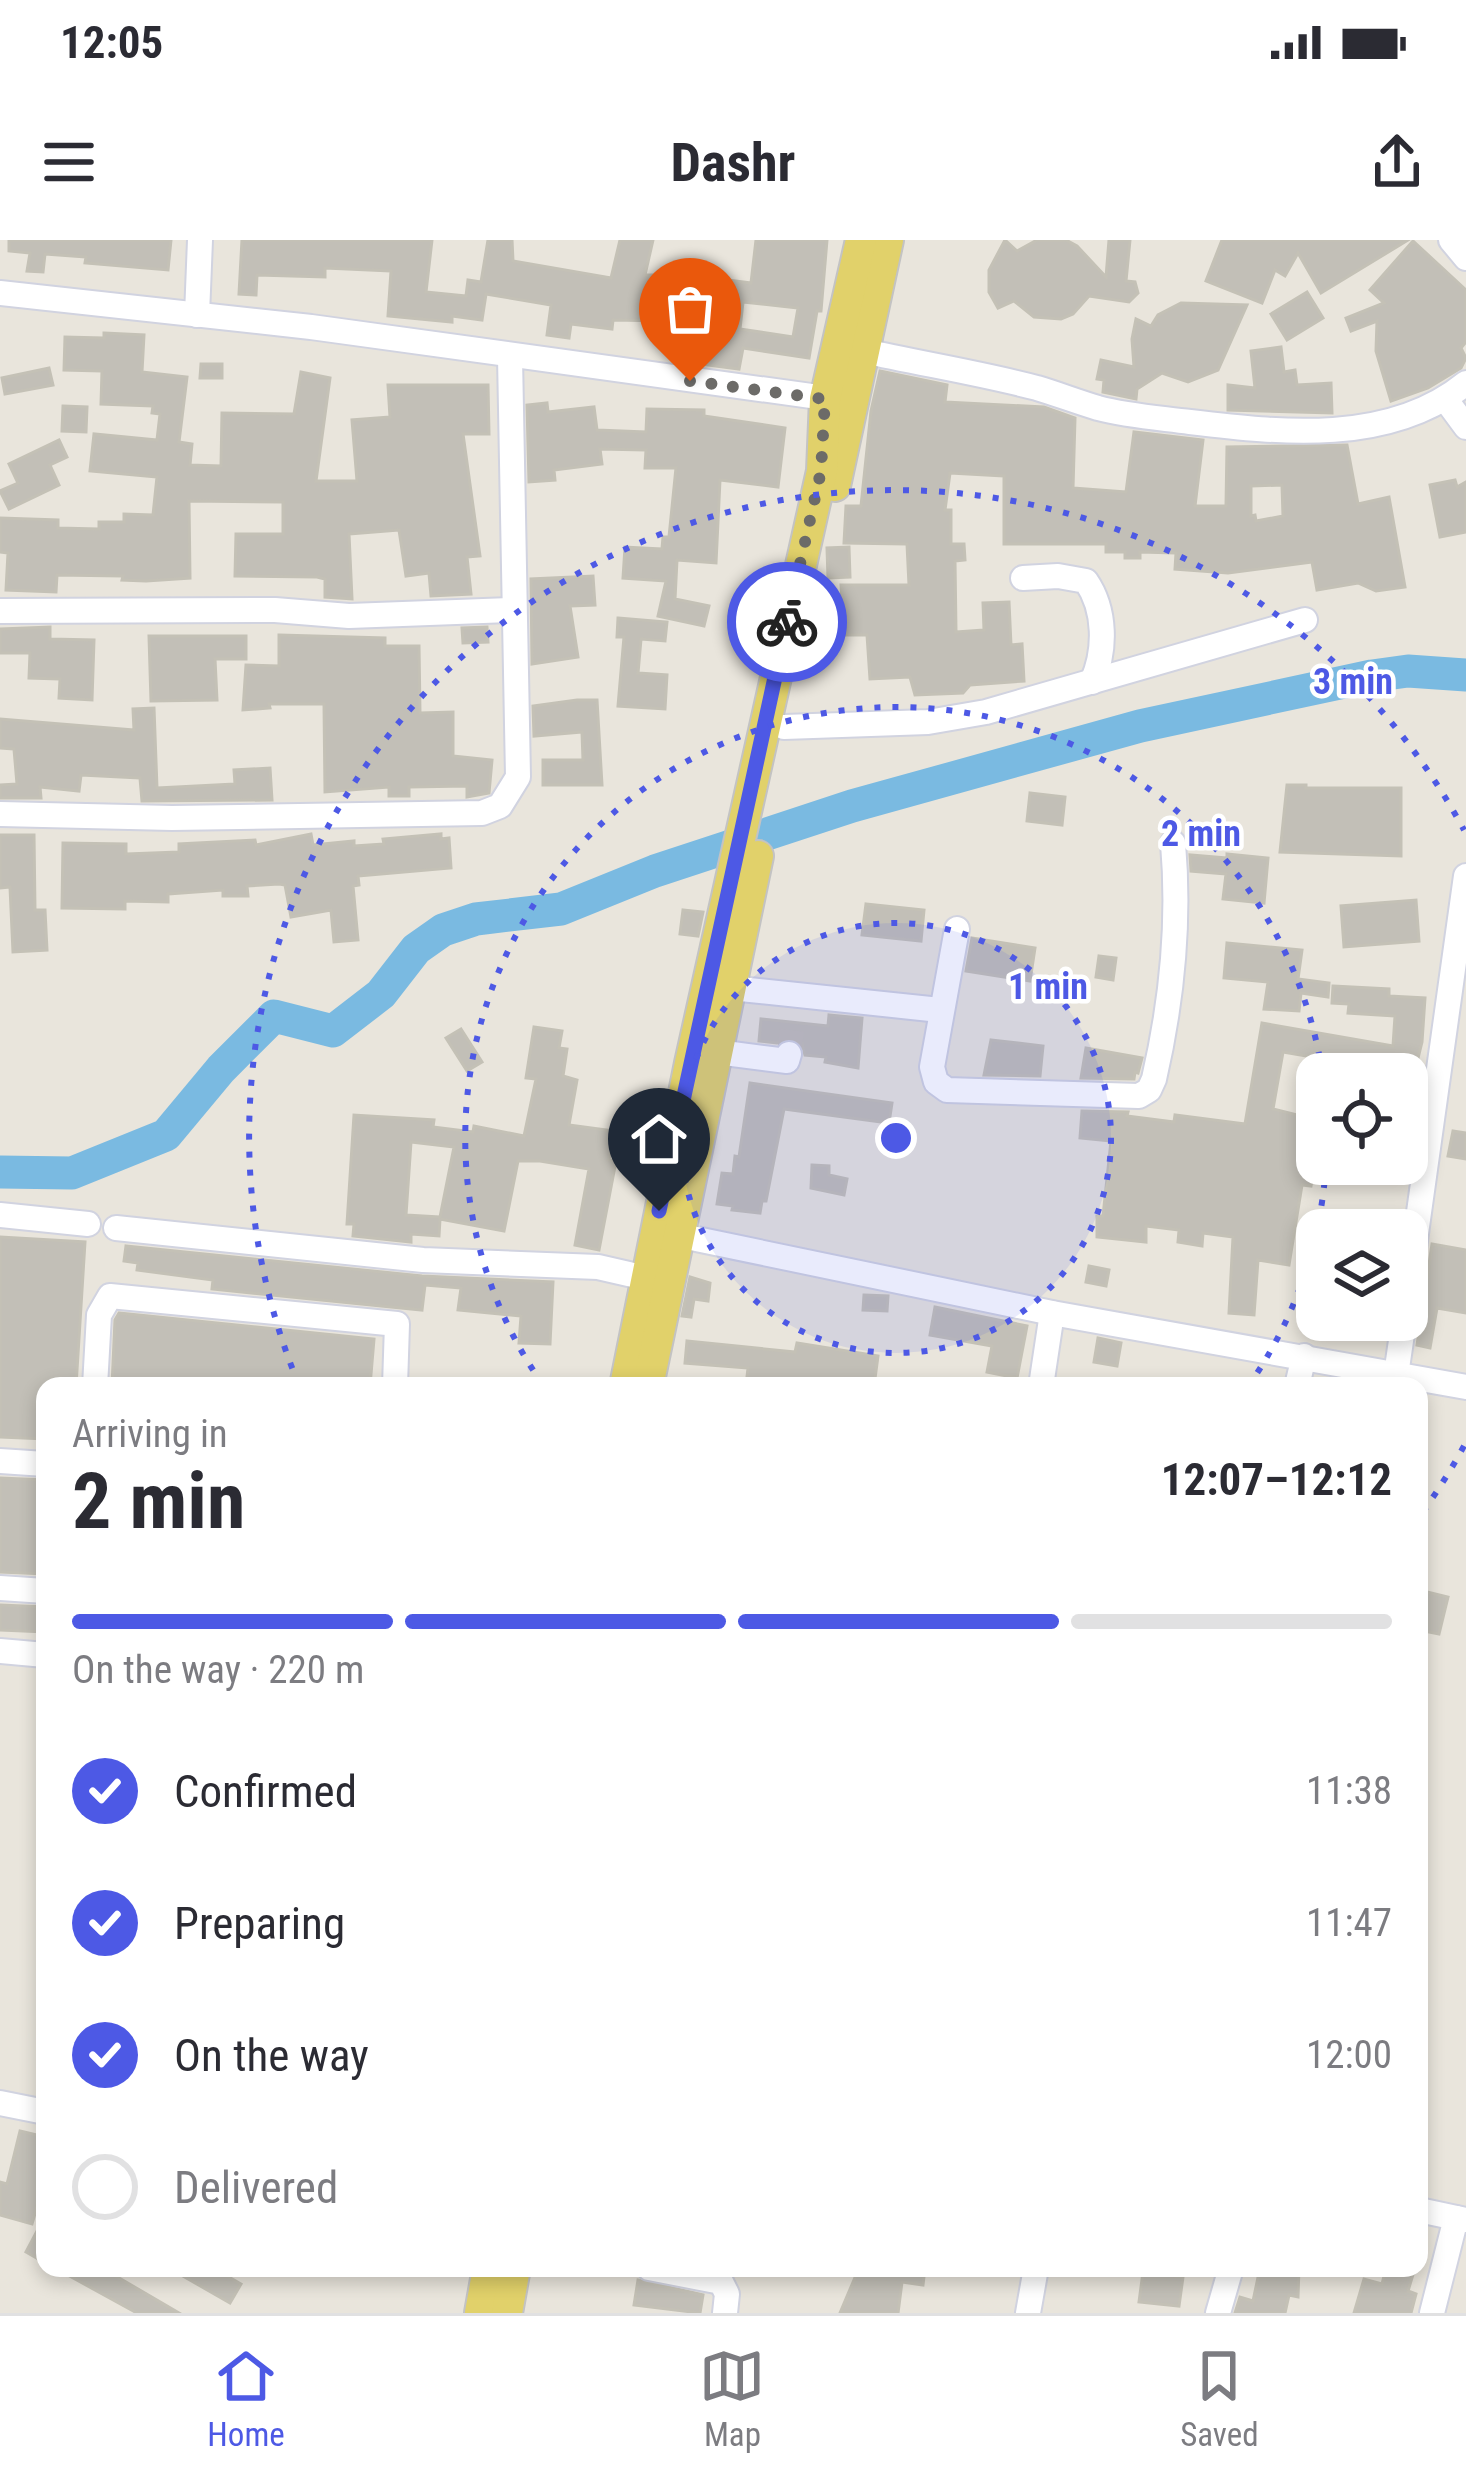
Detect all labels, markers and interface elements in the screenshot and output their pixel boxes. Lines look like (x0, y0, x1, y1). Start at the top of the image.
text: 12:05 (60, 16, 163, 69)
icon: menu (36, 129, 102, 195)
icon: share (1364, 129, 1430, 195)
text: Dashr (671, 131, 795, 194)
pin (639, 258, 741, 381)
icon: bag (657, 276, 723, 342)
courier (727, 562, 847, 682)
icon: bike (754, 589, 820, 655)
text: 3 min (1313, 661, 1393, 703)
text: 2 min (1161, 813, 1241, 855)
text: 1 min (1008, 966, 1088, 1008)
map controls (1296, 1053, 1428, 1341)
button: locate (1296, 1053, 1428, 1185)
pin (608, 1088, 710, 1211)
icon: home (626, 1106, 692, 1172)
centre of rings (875, 1117, 917, 1159)
button: layers (1296, 1209, 1428, 1341)
text: Arriving in (72, 1411, 228, 1457)
text: 12:07–12:12 (1161, 1453, 1392, 1506)
text: 2 min (72, 1456, 245, 1547)
text: On the way · 220 m (72, 1647, 364, 1693)
icon: check (72, 1758, 138, 1824)
text: Confirmed (174, 1765, 357, 1818)
text: 11:38 (1306, 1768, 1392, 1814)
icon: check (72, 1890, 138, 1956)
text: Preparing (174, 1897, 345, 1950)
text: 11:47 (1306, 1900, 1392, 1946)
icon: check (72, 2022, 138, 2088)
text: On the way (174, 2029, 369, 2082)
text: 12:00 (1306, 2032, 1392, 2078)
text: Delivered (174, 2161, 338, 2214)
tab: Home (207, 2343, 285, 2454)
tab: Map (699, 2343, 765, 2454)
tab: Saved (1180, 2343, 1259, 2454)

